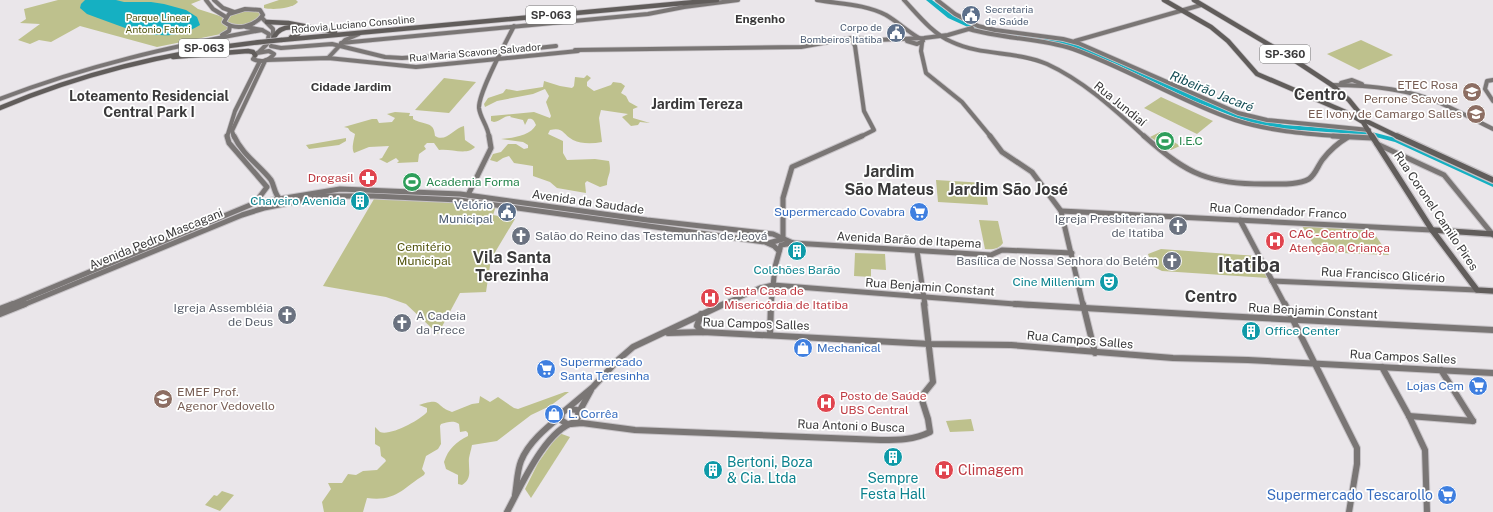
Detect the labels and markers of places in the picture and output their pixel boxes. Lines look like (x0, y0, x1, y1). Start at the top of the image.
place label: Secretaria de Saúde (985, 3, 1033, 27)
public building icon: Secretaria de Saúde (960, 4, 982, 26)
place label: Corpo de Bombeiros Itatiba (800, 21, 882, 45)
public building icon: Corpo de Bombeiros Itatiba (885, 22, 907, 44)
place label: ETEC Rosa Perrone Scavone (1364, 78, 1458, 106)
school or university icon: ETEC Rosa Perrone Scavone (1461, 81, 1483, 103)
school or university icon: EE Ivony de Camargo Salles (1465, 103, 1487, 125)
place label: EE Ivony de Camargo Salles (1308, 107, 1462, 121)
sports icon: I.E.C (1154, 130, 1176, 152)
place label: I.E.C (1179, 134, 1203, 148)
pharmacy icon: Drogasil (357, 167, 379, 189)
place label: Drogasil (308, 171, 354, 185)
sports icon: Academia Forma (401, 171, 423, 193)
place label: Academia Forma (426, 175, 520, 189)
building icon: Chaveiro Avenida (349, 190, 371, 212)
place label: Chaveiro Avenida (250, 194, 346, 208)
place label: Velório Municipal (439, 198, 493, 226)
public building icon: Velório Municipal (496, 201, 518, 223)
supermarket icon: Supermercado Covabra (908, 201, 930, 223)
place label: Supermercado Covabra (774, 205, 905, 219)
place label: Igreja Presbiteriana de Itatiba (1055, 212, 1164, 240)
church icon: Igreja Presbiteriana de Itatiba (1167, 215, 1189, 237)
church icon: Salão do Reino das Testemunhas de Jeová (510, 225, 532, 247)
place label: CAC - Centro de Atenção a Criança (1289, 227, 1390, 255)
place label: Salão do Reino das Testemunhas de Jeová (535, 229, 767, 243)
hospital icon: CAC - Centro de Atenção a Criança (1264, 230, 1286, 252)
building icon: Colchões Barão (786, 240, 808, 262)
church icon: Basílica de Nossa Senhora do Belém (1161, 250, 1183, 272)
place label: Basílica de Nossa Senhora do Belém (956, 254, 1158, 268)
place label: Colchões Barão (754, 263, 841, 277)
theatre icon: Cine Millenium (1098, 271, 1120, 293)
place label: Cine Millenium (1013, 275, 1095, 289)
place label: Santa Casa de Misericórdia de Itatiba (724, 284, 848, 312)
hospital icon: Santa Casa de Misericórdia de Itatiba (699, 287, 721, 309)
place label: Igreja Assembléia de Deus (174, 301, 273, 329)
church icon: Igreja Assembléia de Deus (276, 304, 298, 326)
place label: A Cadeia da Prece (416, 309, 466, 337)
church icon: A Cadeia da Prece (391, 312, 413, 334)
building icon: Office Center (1240, 320, 1262, 342)
place label: Office Center (1265, 324, 1340, 338)
shop icon: Mechanical (792, 337, 814, 359)
place label: Mechanical (817, 341, 881, 355)
place label: Supermercado Santa Teresinha (560, 355, 650, 383)
supermarket icon: Supermercado Santa Teresinha (535, 358, 557, 380)
supermarket icon: Lojas Cem (1467, 375, 1489, 397)
place label: Lojas Cem (1406, 379, 1464, 393)
place label: EMEF Prof. Agenor Vedovello (177, 385, 275, 413)
school or university icon: EMEF Prof. Agenor Vedovello (152, 388, 174, 410)
place label: Posto de Saúde UBS Central (840, 389, 927, 417)
hospital icon: Posto de Saúde UBS Central (815, 392, 837, 414)
shop icon: L. Corrêa (543, 403, 565, 425)
place label: L. Corrêa (568, 407, 618, 421)
building icon: Sempre Festa Hall (882, 446, 904, 468)
place label: Bertoni, Boza & Cia. Ltda (727, 454, 813, 486)
building icon: Bertoni, Boza & Cia. Ltda (702, 459, 724, 481)
hospital icon: Climagem (933, 459, 955, 481)
place label: Climagem (958, 462, 1024, 478)
place label: Sempre Festa Hall (860, 470, 926, 502)
supermarket icon: Supermercado Tescarollo (1436, 484, 1458, 506)
place label: Supermercado Tescarollo (1267, 487, 1433, 503)

